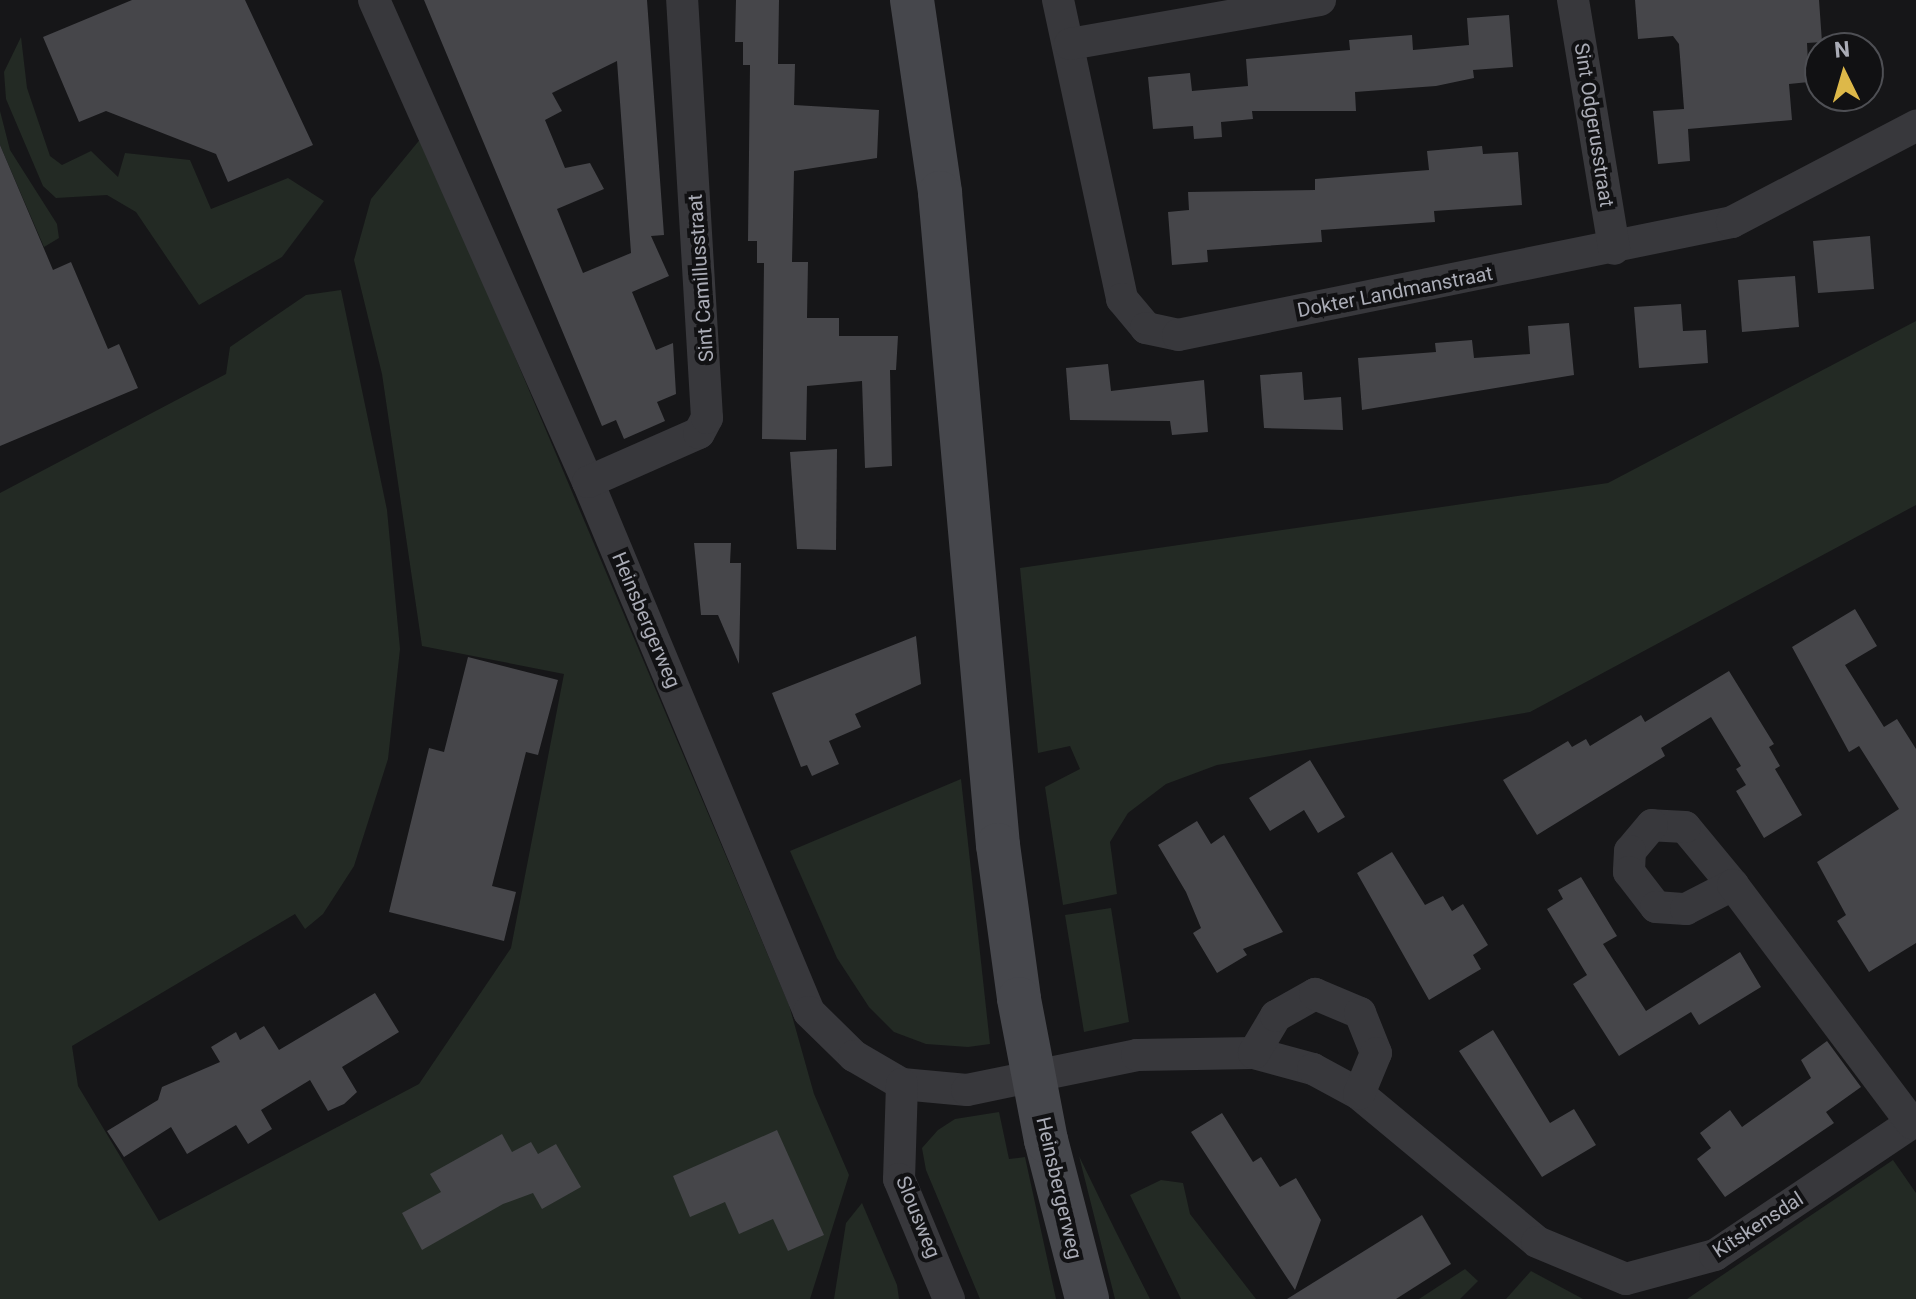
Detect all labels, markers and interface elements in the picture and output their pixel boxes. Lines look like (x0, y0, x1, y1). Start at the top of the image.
north arrow (1804, 32, 1884, 112)
text: N (1833, 36, 1851, 63)
street label: Sint Odgerusstraat (1569, 41, 1619, 209)
street label: Sint Camillusstraat (683, 193, 719, 363)
street label: Dokter Landmanstraat (1295, 261, 1495, 323)
street label: Heinsbergerweg (607, 548, 685, 692)
street label: Heinsbergerweg (1031, 1115, 1087, 1261)
street label: Slousweg (891, 1172, 945, 1262)
street label: Kitskensdal (1708, 1187, 1808, 1263)

